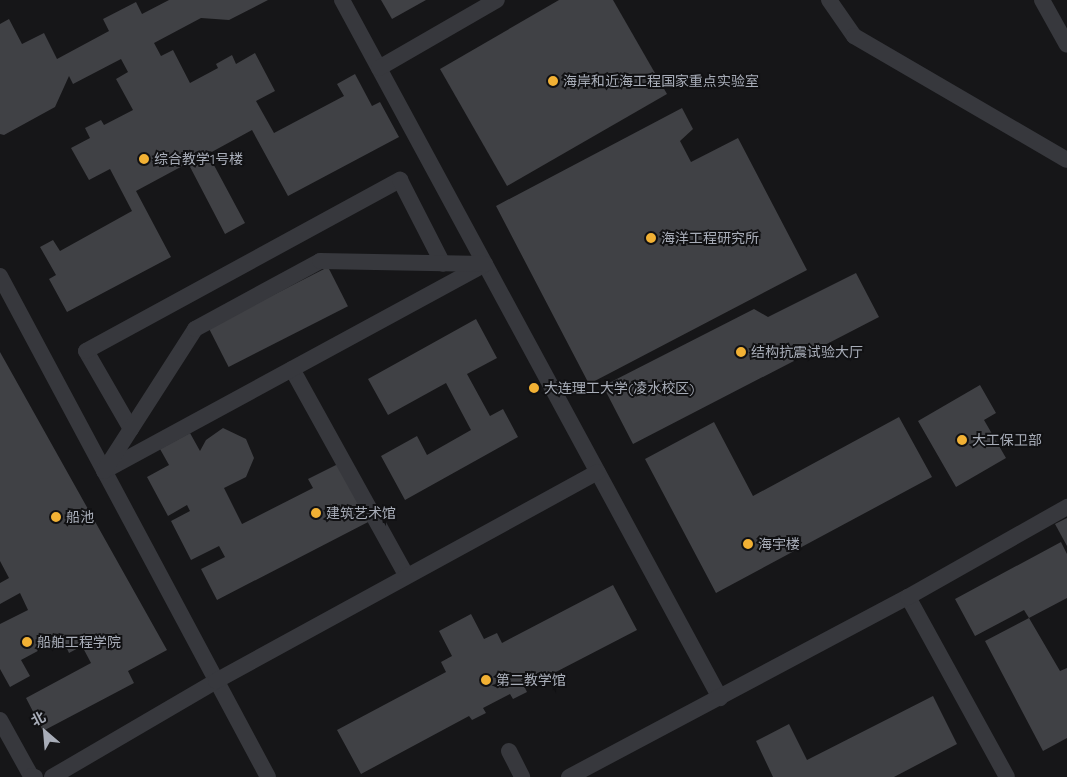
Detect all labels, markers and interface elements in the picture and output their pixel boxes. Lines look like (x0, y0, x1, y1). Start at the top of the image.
place label: 海岸和近海工程国家重点实验室 (563, 73, 759, 89)
marker: 海岸和近海工程国家重点实验室 (547, 75, 559, 87)
place label: 综合教学1号楼 (154, 151, 243, 167)
marker: 综合教学1号楼 (138, 153, 150, 165)
place label: 海洋工程研究所 (661, 230, 759, 246)
marker: 海洋工程研究所 (645, 232, 657, 244)
place label: 结构抗震试验大厅 (751, 344, 863, 360)
marker: 结构抗震试验大厅 (735, 346, 747, 358)
place label: 大连理工大学(凌水校区) (544, 380, 694, 396)
marker: 大连理工大学(凌水校区) (528, 382, 540, 394)
place label: 大工保卫部 (972, 432, 1042, 448)
marker: 大工保卫部 (956, 434, 968, 446)
place label: 建筑艺术馆 (326, 505, 396, 521)
marker: 建筑艺术馆 (310, 507, 322, 519)
place label: 船池 (66, 509, 94, 525)
marker: 船池 (50, 511, 62, 523)
place label: 海宇楼 (758, 536, 800, 552)
marker: 海宇楼 (742, 538, 754, 550)
place label: 船舶工程学院 (37, 634, 121, 650)
marker: 船舶工程学院 (21, 636, 33, 648)
place label: 第二教学馆 (496, 672, 566, 688)
marker: 第二教学馆 (480, 674, 492, 686)
north arrow (20, 707, 70, 757)
text: 北 (28, 707, 49, 730)

